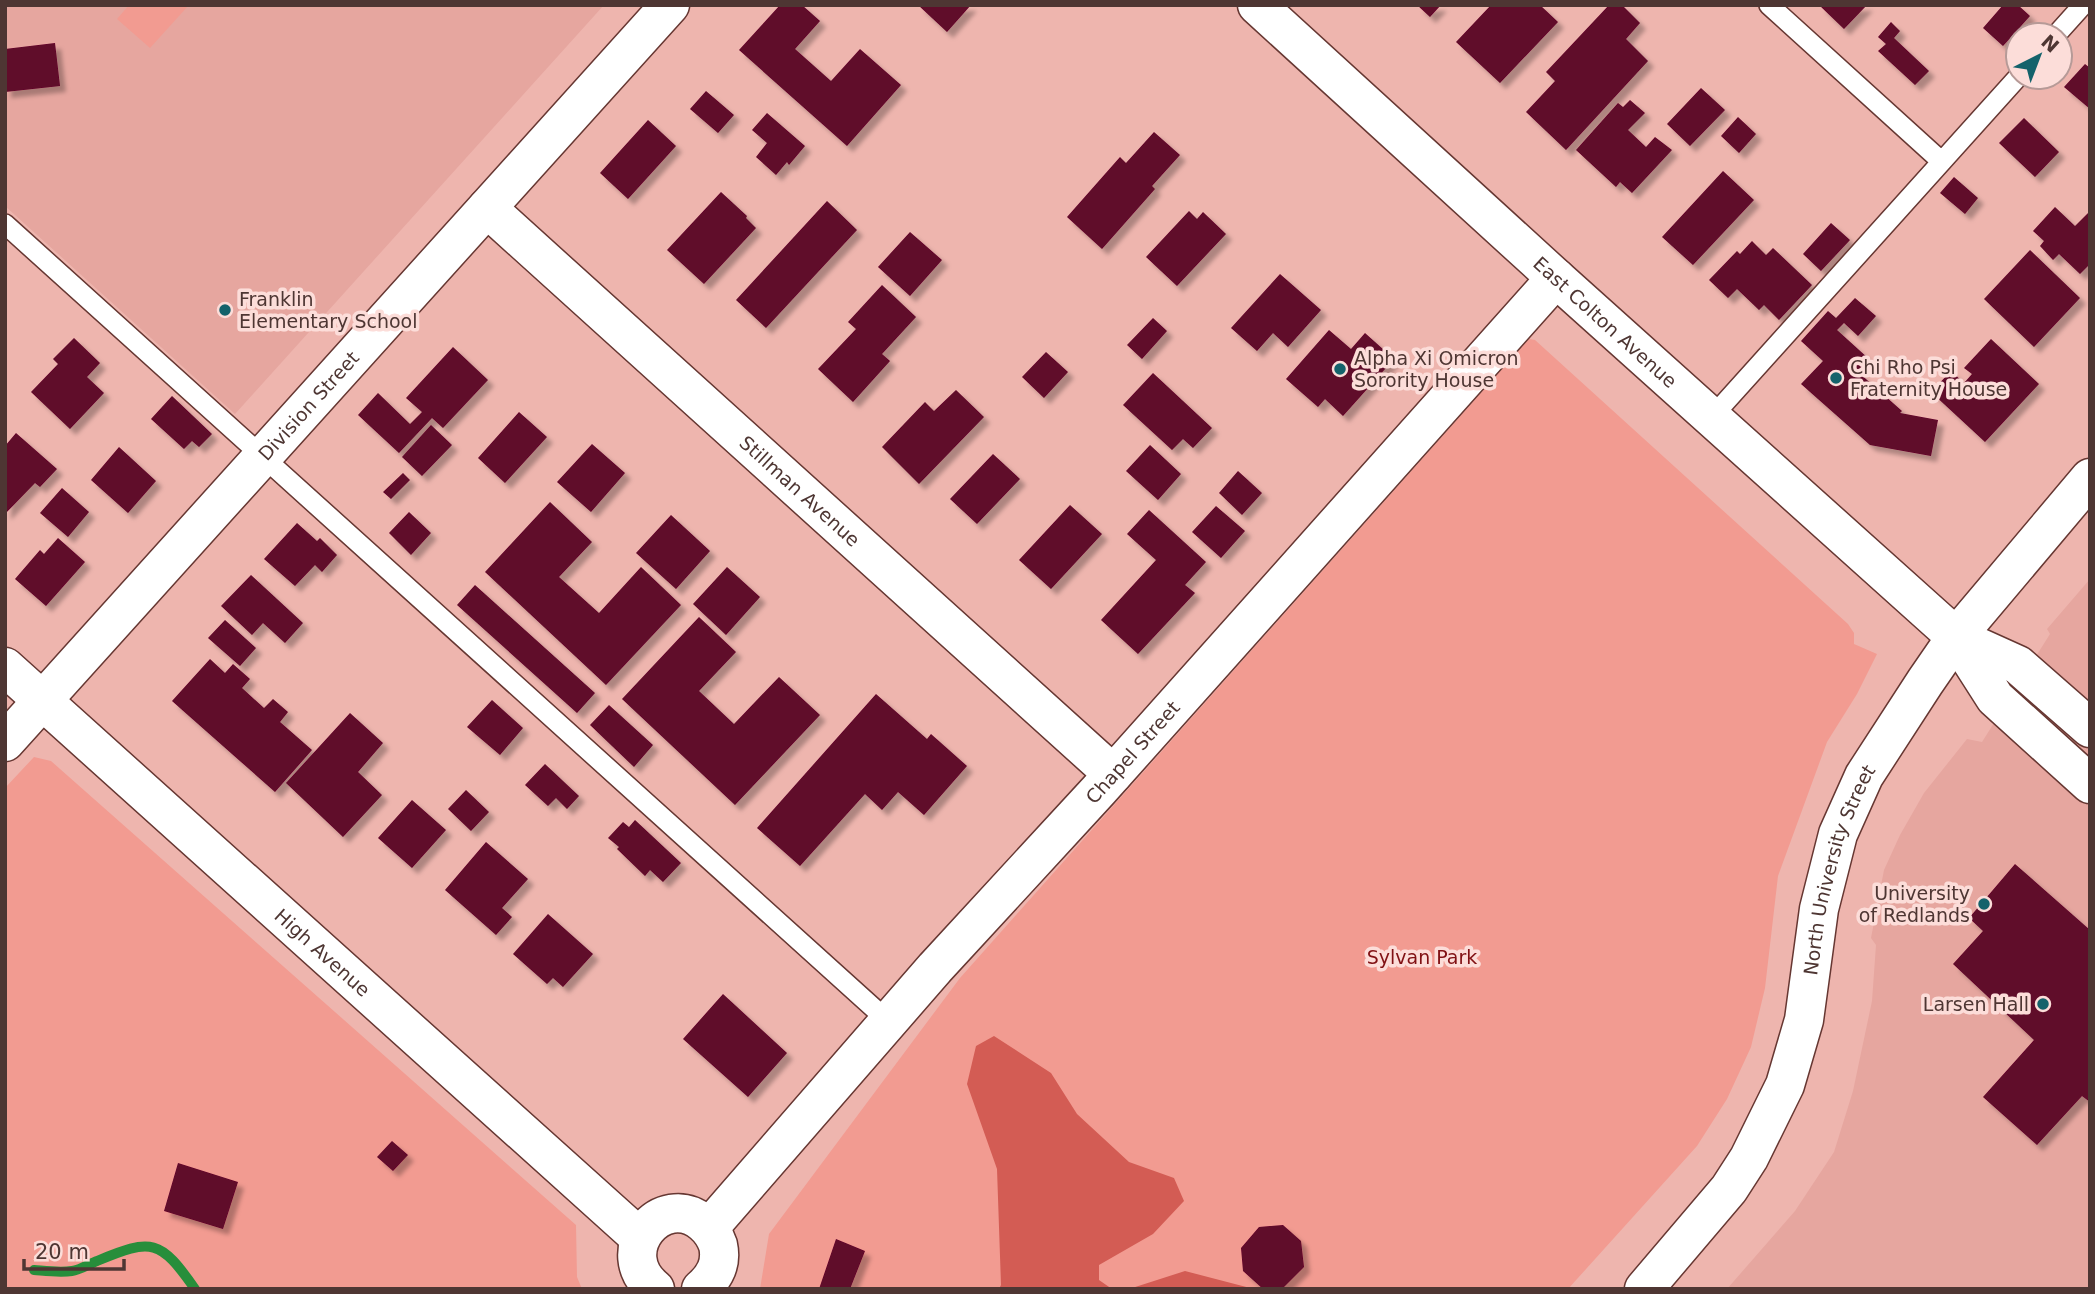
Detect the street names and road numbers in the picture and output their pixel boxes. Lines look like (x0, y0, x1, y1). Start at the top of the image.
street label: East Colton Avenue (1529, 252, 1681, 392)
street label: Division Street (254, 347, 363, 465)
street label: Stillman Avenue (735, 431, 865, 551)
street label: Chapel Street (1081, 697, 1184, 808)
street label: North University Street (1799, 761, 1879, 977)
street label: High Avenue (270, 904, 375, 1001)

